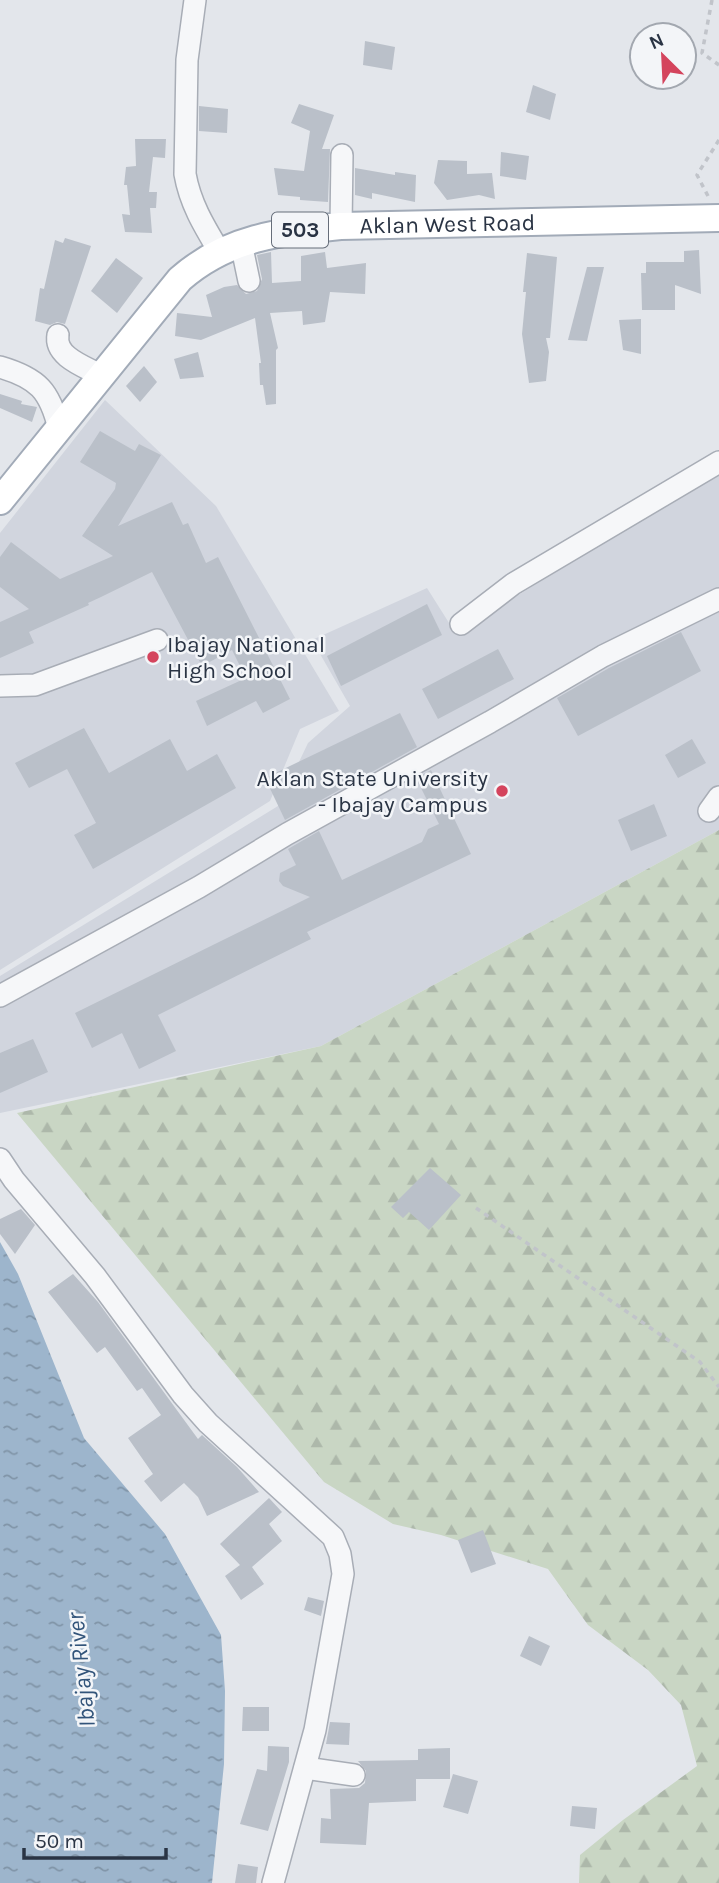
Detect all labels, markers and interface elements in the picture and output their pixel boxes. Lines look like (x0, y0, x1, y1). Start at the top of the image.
north arrow (628, 21, 698, 91)
text: N (646, 29, 667, 54)
street label: Aklan West Road (359, 209, 535, 240)
road number: 503 (272, 212, 328, 247)
place label: Ibajay National High School (167, 631, 325, 684)
marker: Ibajay National High School (145, 649, 161, 665)
place label: Aklan State University - Ibajay Campus (257, 765, 488, 818)
marker: Aklan State University - Ibajay Campus (494, 783, 510, 799)
water label: Ibajay River (61, 1611, 101, 1729)
scale bar (24, 1816, 166, 1860)
text: 50 m (35, 1829, 84, 1853)

